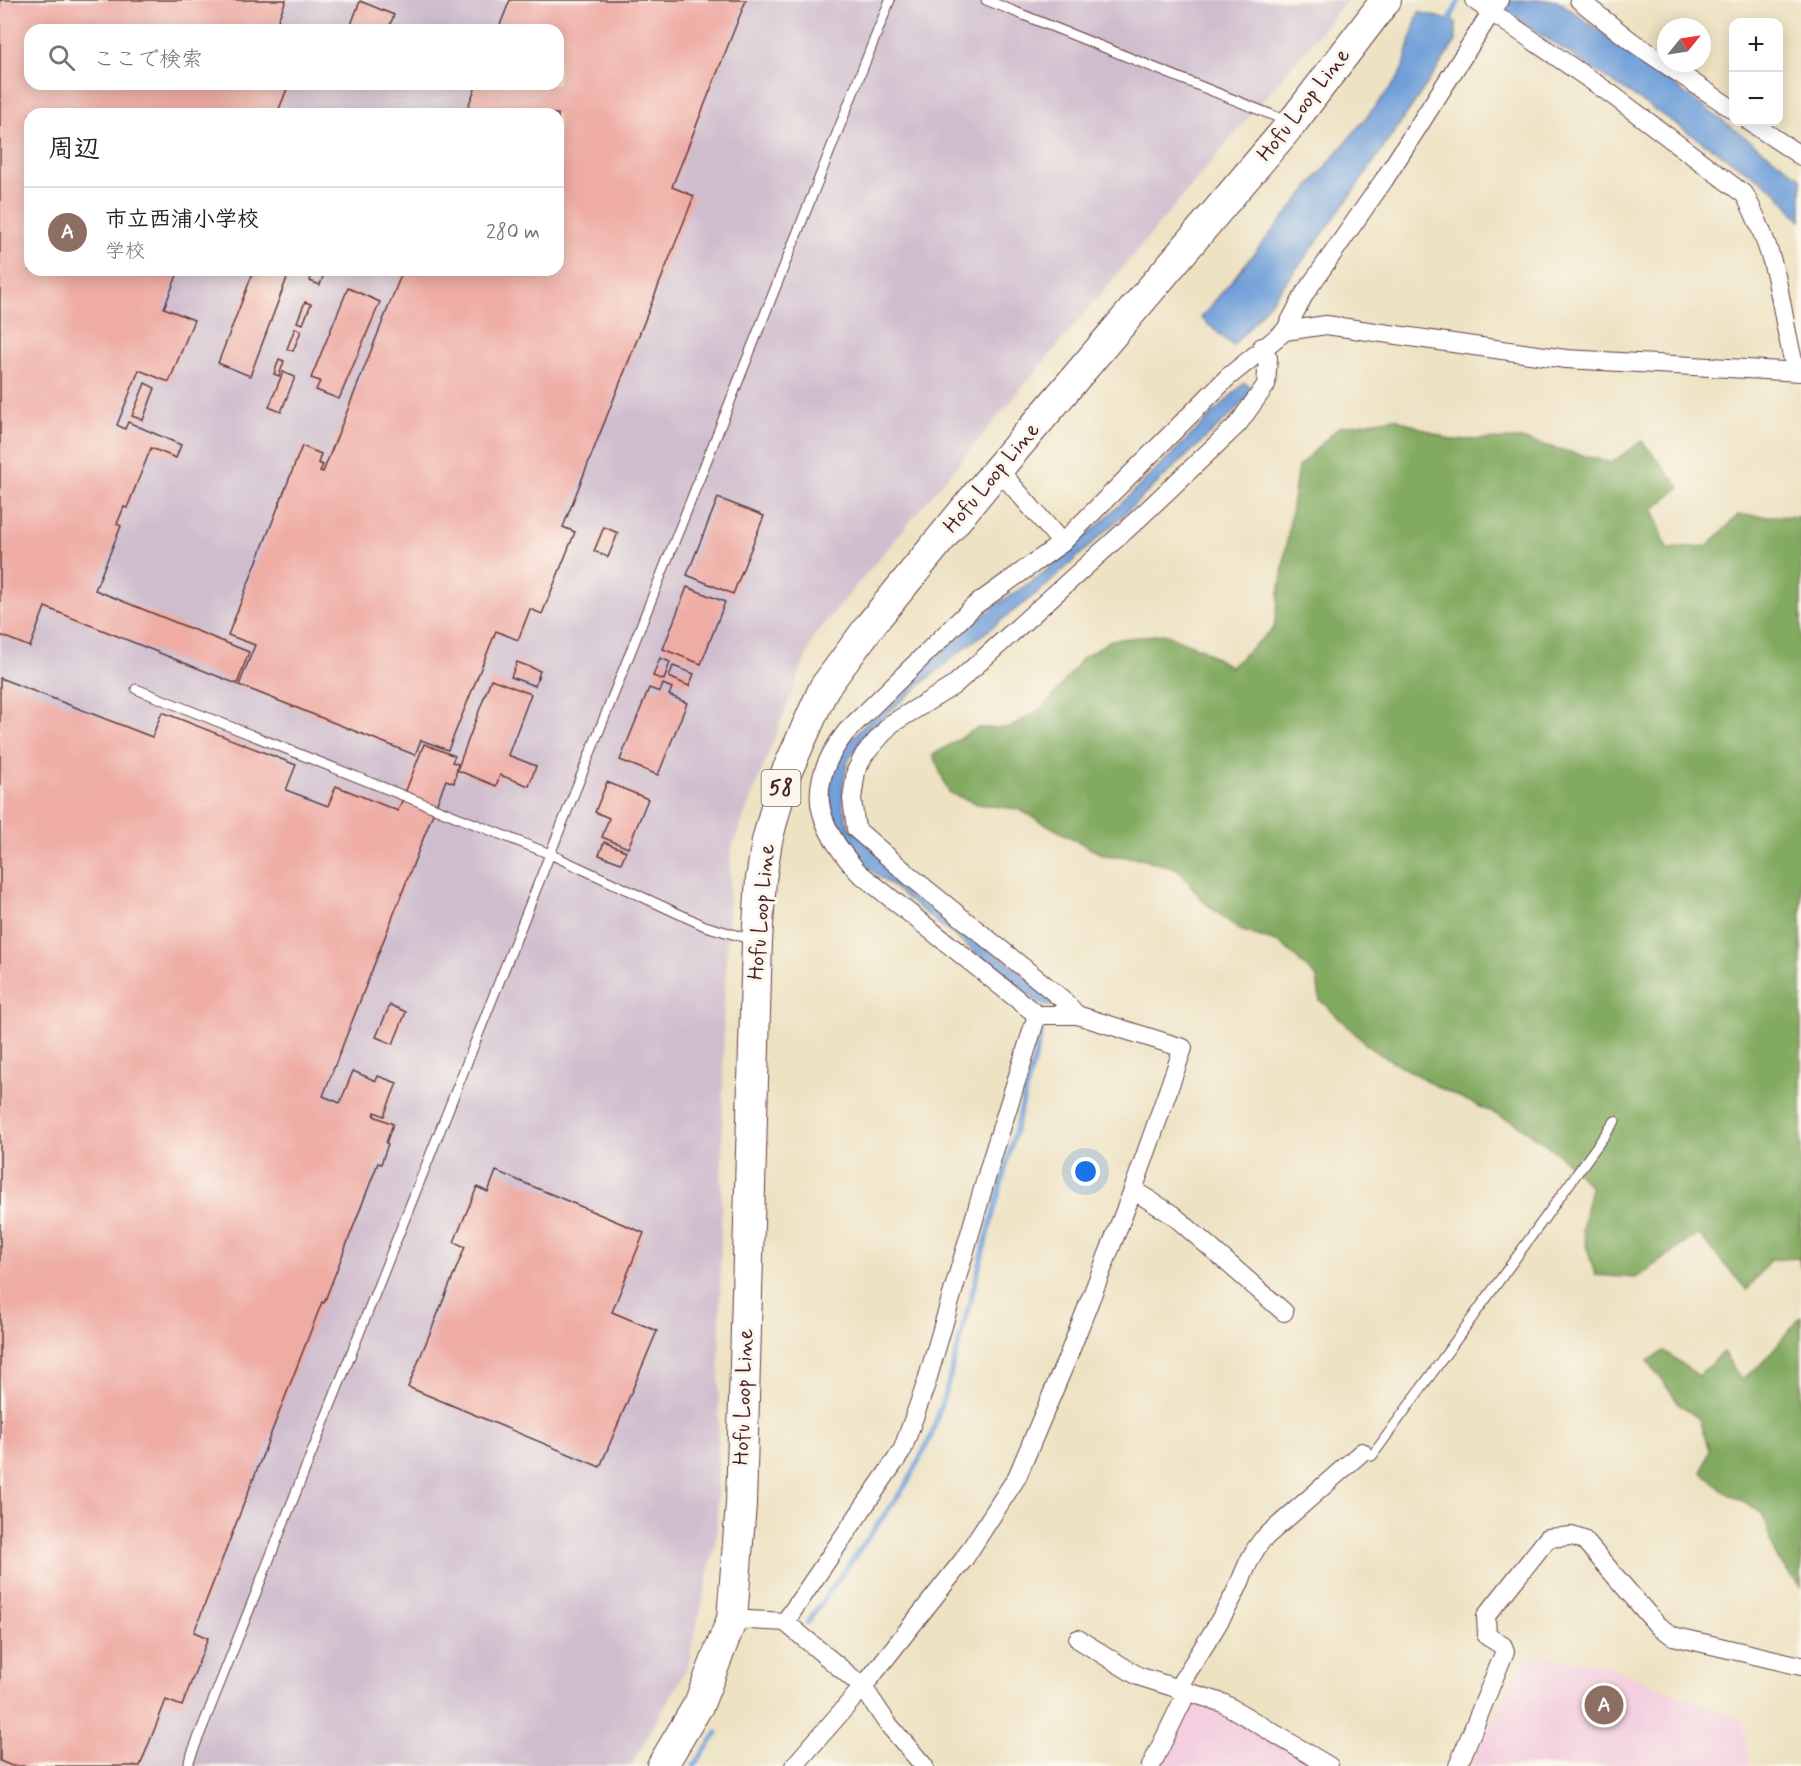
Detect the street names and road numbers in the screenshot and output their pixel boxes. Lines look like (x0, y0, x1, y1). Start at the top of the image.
street label: Hofu Loop Line (1251, 43, 1357, 167)
street label: Hofu Loop Line (937, 417, 1047, 539)
road number: 58 (762, 770, 800, 806)
street label: Hofu Loop Line (742, 843, 782, 981)
street label: Hofu Loop Line (728, 1328, 760, 1466)

